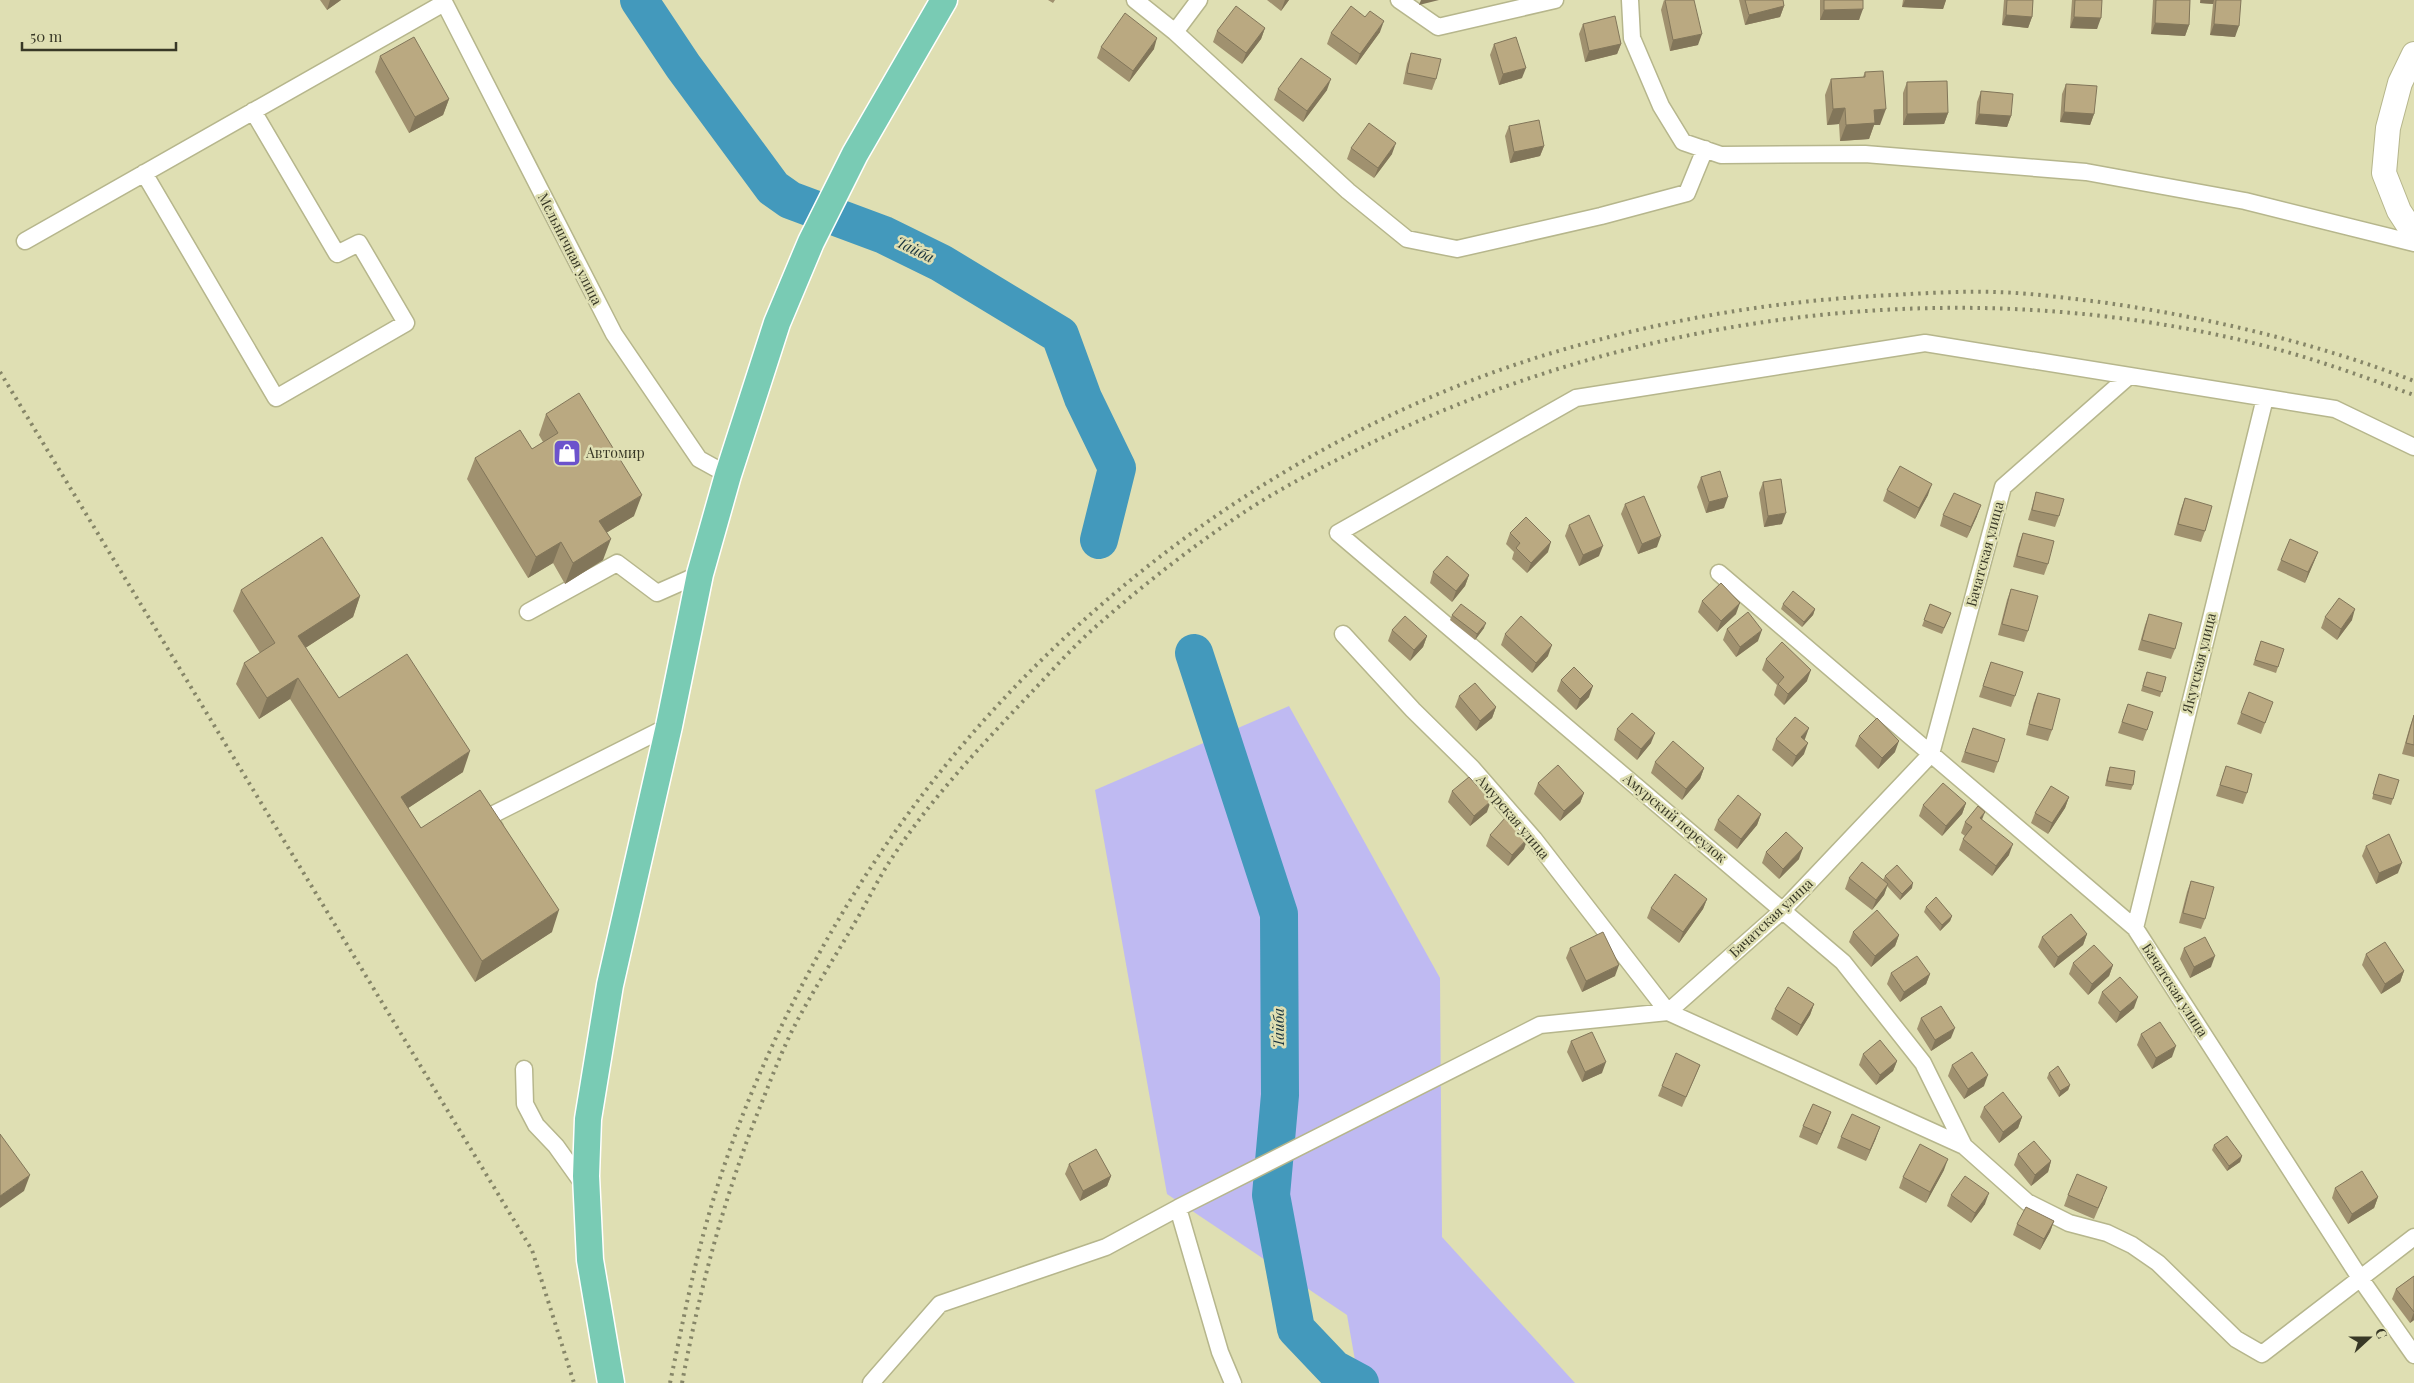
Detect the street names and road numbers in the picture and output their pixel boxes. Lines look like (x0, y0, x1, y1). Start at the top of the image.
street label: Мельничная улица (534, 189, 607, 308)
street label: Бачатская улица (1961, 499, 2008, 609)
street label: Якутская улица (2177, 611, 2220, 716)
street label: Амурский переулок (1619, 768, 1731, 867)
street label: Амурская улица (1472, 770, 1554, 863)
street label: Бачатская улица (1725, 874, 1817, 961)
street label: Бачатская улица (2138, 939, 2213, 1040)

